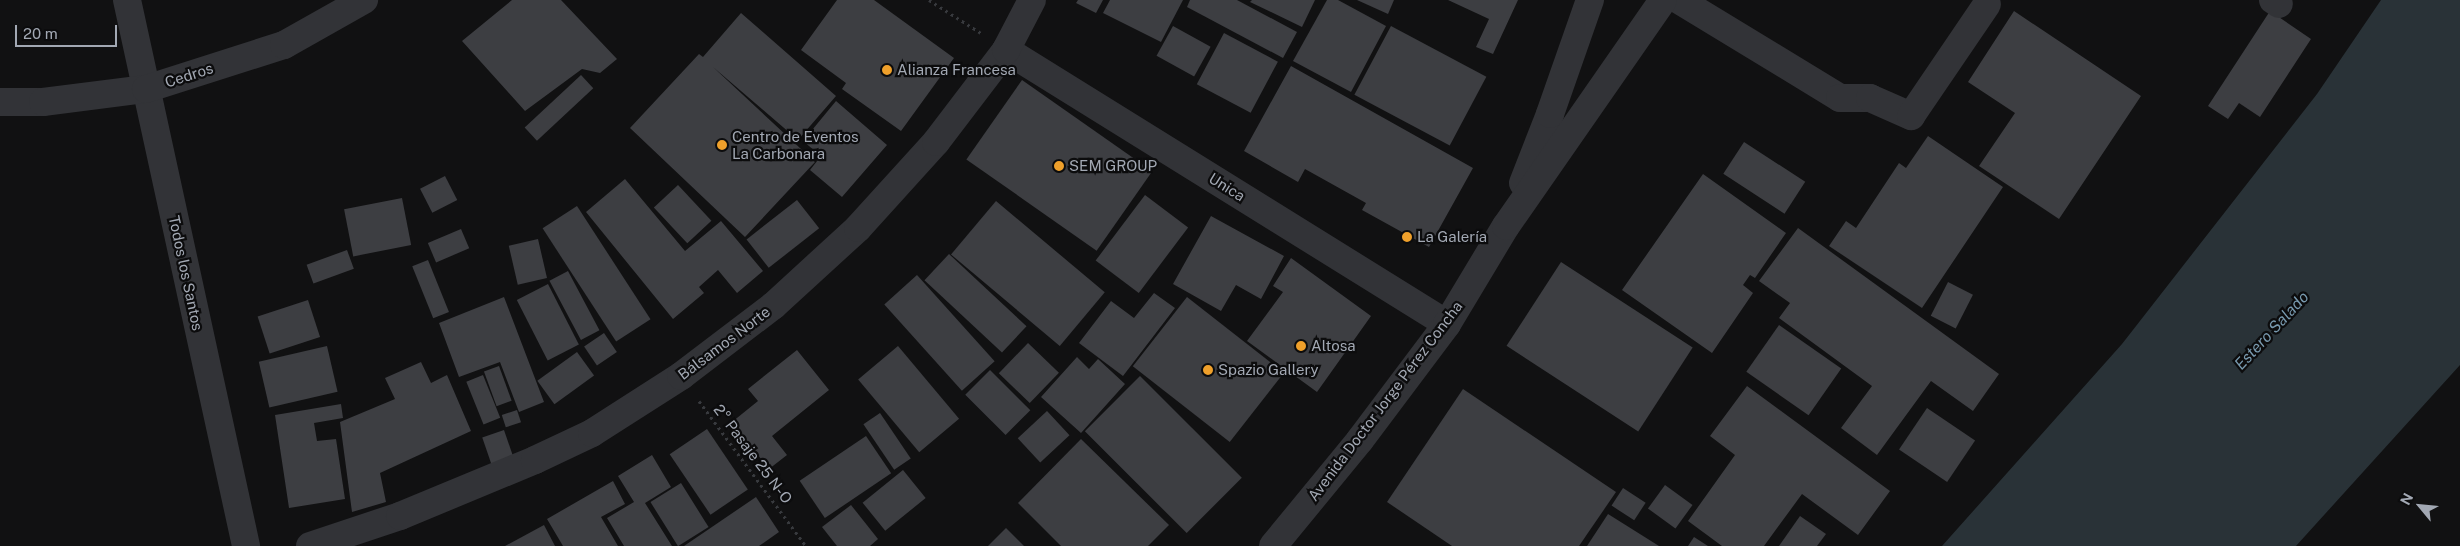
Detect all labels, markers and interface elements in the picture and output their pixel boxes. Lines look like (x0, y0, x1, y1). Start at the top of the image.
scale bar (18, 15, 120, 47)
text: 20 m (23, 25, 58, 42)
street label: Cedros (163, 59, 215, 91)
place label: Alianza Francesa (897, 61, 1016, 79)
marker: Alianza Francesa (881, 64, 893, 76)
place label: Centro de Eventos La Carbonara (732, 127, 859, 162)
marker: Centro de Eventos La Carbonara (716, 139, 728, 151)
place label: SEM GROUP (1069, 157, 1157, 175)
marker: SEM GROUP (1053, 160, 1065, 172)
street label: Unica (1206, 169, 1248, 205)
street label: Todos los Santos (165, 214, 207, 332)
place label: La Galería (1417, 228, 1487, 246)
marker: La Galería (1401, 231, 1413, 243)
water label: Estero Salado (2231, 288, 2313, 374)
street label: Avenida Doctor Jorge Pérez Concha (1304, 297, 1466, 505)
street label: Bálsamos Norte (674, 303, 774, 383)
place label: Altosa (1311, 337, 1356, 355)
marker: Altosa (1295, 340, 1307, 352)
place label: Spazio Gallery (1218, 361, 1319, 379)
marker: Spazio Gallery (1202, 364, 1214, 376)
street label: 2° Pasaje 25 N-O (710, 401, 796, 507)
north arrow (2395, 481, 2445, 531)
text: N (2397, 490, 2416, 508)

